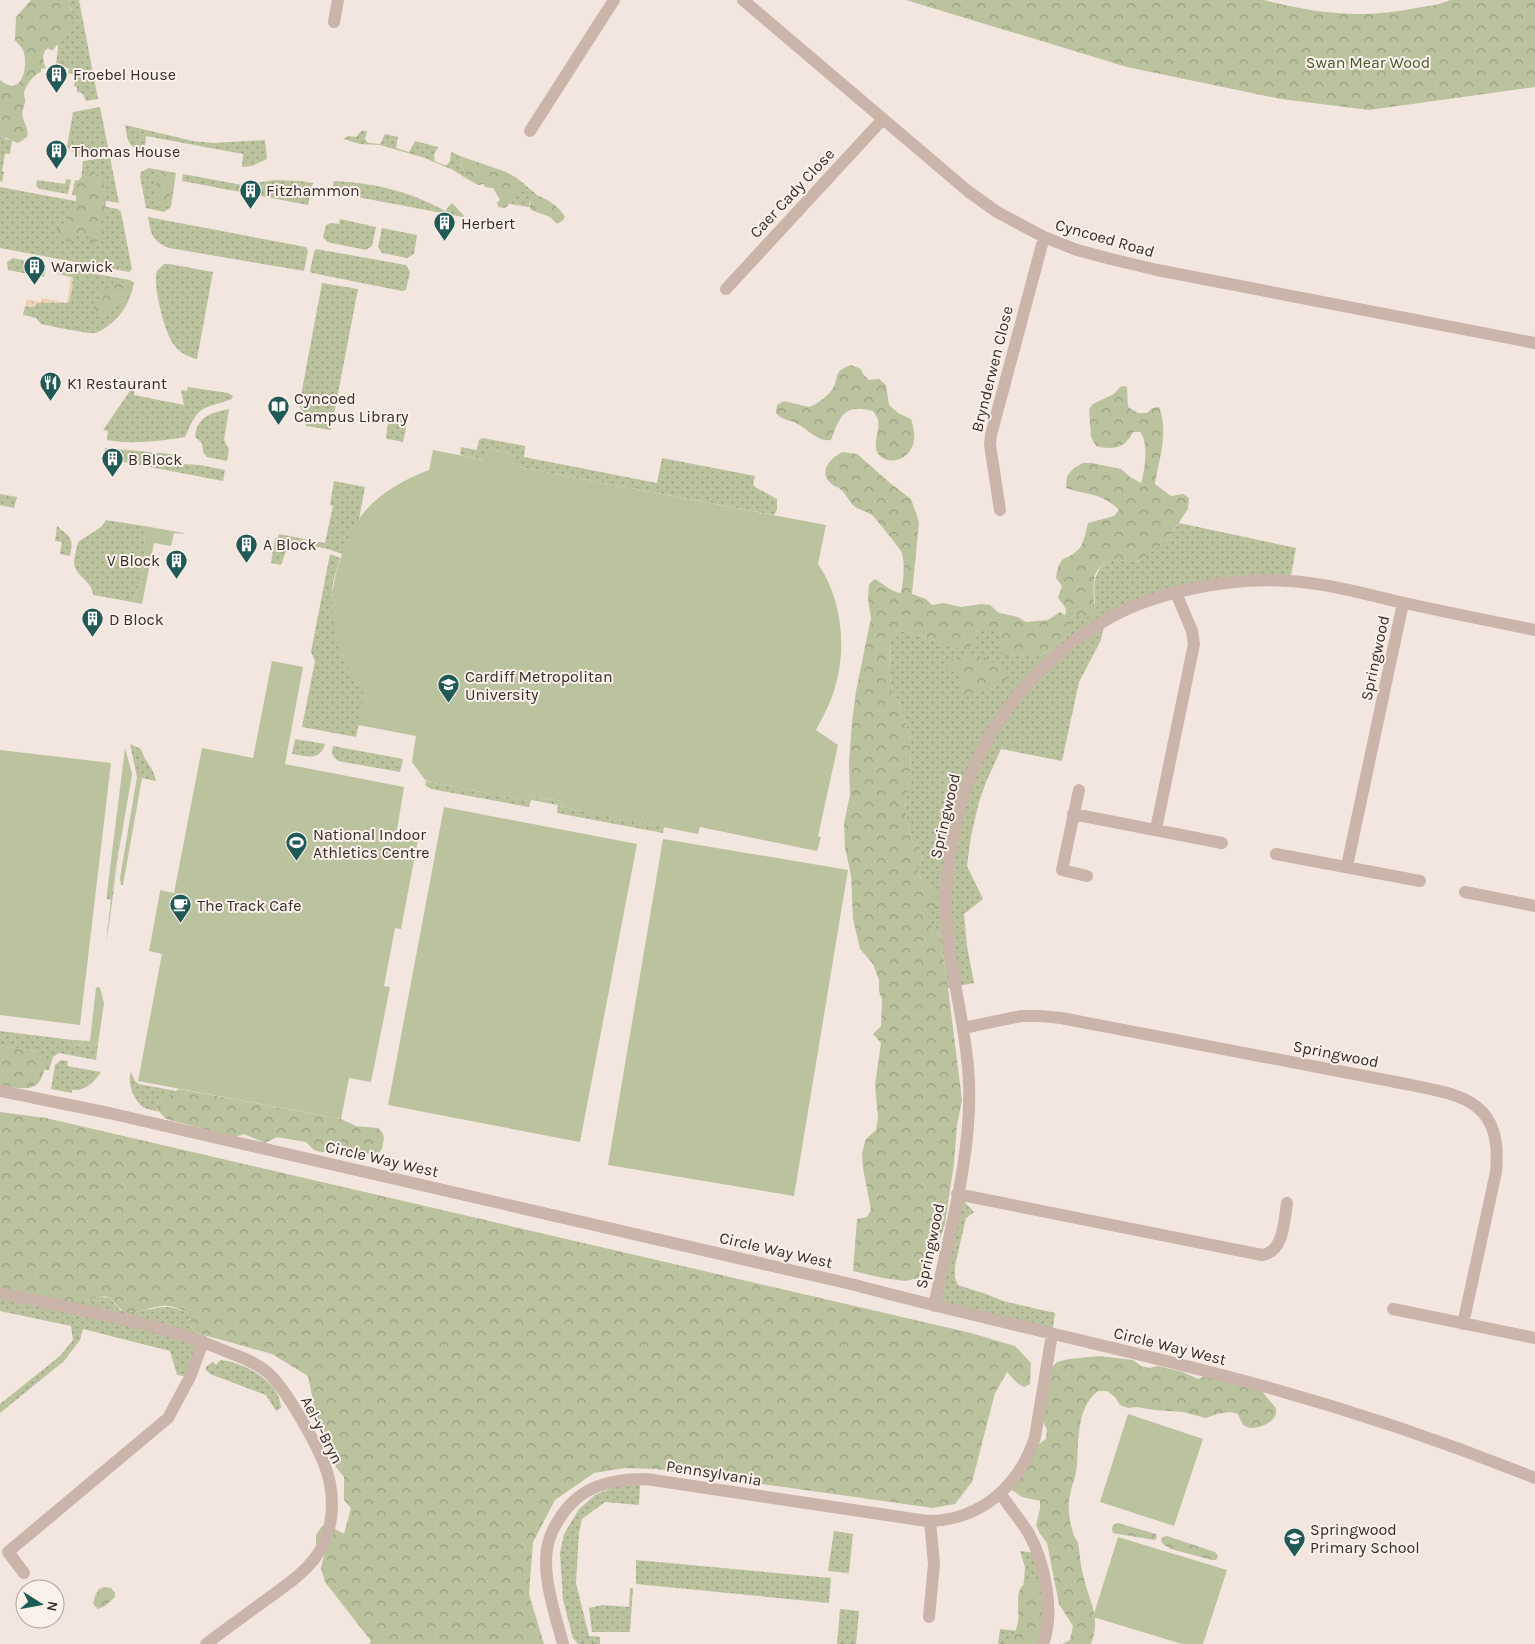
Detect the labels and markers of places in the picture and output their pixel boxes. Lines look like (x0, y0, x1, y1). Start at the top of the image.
building icon: Froebel House (45, 62, 69, 93)
place label: Froebel House (73, 65, 176, 84)
building icon: Thomas House (44, 139, 68, 170)
place label: Thomas House (72, 142, 180, 161)
building icon: Fitzhammon (238, 178, 262, 209)
place label: Fitzhammon (266, 181, 360, 200)
building icon: Herbert (433, 211, 457, 242)
place label: Herbert (461, 214, 515, 233)
building icon: Warwick (23, 254, 47, 285)
place label: Warwick (51, 257, 113, 276)
restaurant icon: K1 Restaurant (39, 371, 63, 402)
place label: K1 Restaurant (67, 374, 167, 393)
place label: Cyncoed Campus Library (294, 389, 409, 426)
library icon: Cyncoed Campus Library (266, 395, 290, 426)
building icon: B Block (100, 447, 124, 478)
place label: B Block (128, 450, 182, 469)
building icon: A Block (235, 532, 259, 563)
place label: A Block (263, 535, 316, 554)
building icon: V Block (164, 548, 188, 579)
place label: V Block (107, 551, 160, 570)
building icon: D Block (81, 607, 105, 638)
place label: D Block (109, 610, 164, 629)
place label: Cardiff Metropolitan University (465, 667, 613, 704)
school or university icon: Cardiff Metropolitan University (437, 673, 461, 704)
place label: National Indoor Athletics Centre (313, 825, 430, 862)
sports icon: National Indoor Athletics Centre (285, 831, 309, 862)
cafe icon: The Track Cafe (169, 893, 193, 924)
place label: The Track Cafe (197, 896, 302, 915)
place label: Springwood Primary School (1310, 1520, 1420, 1557)
school or university icon: Springwood Primary School (1282, 1526, 1306, 1557)

